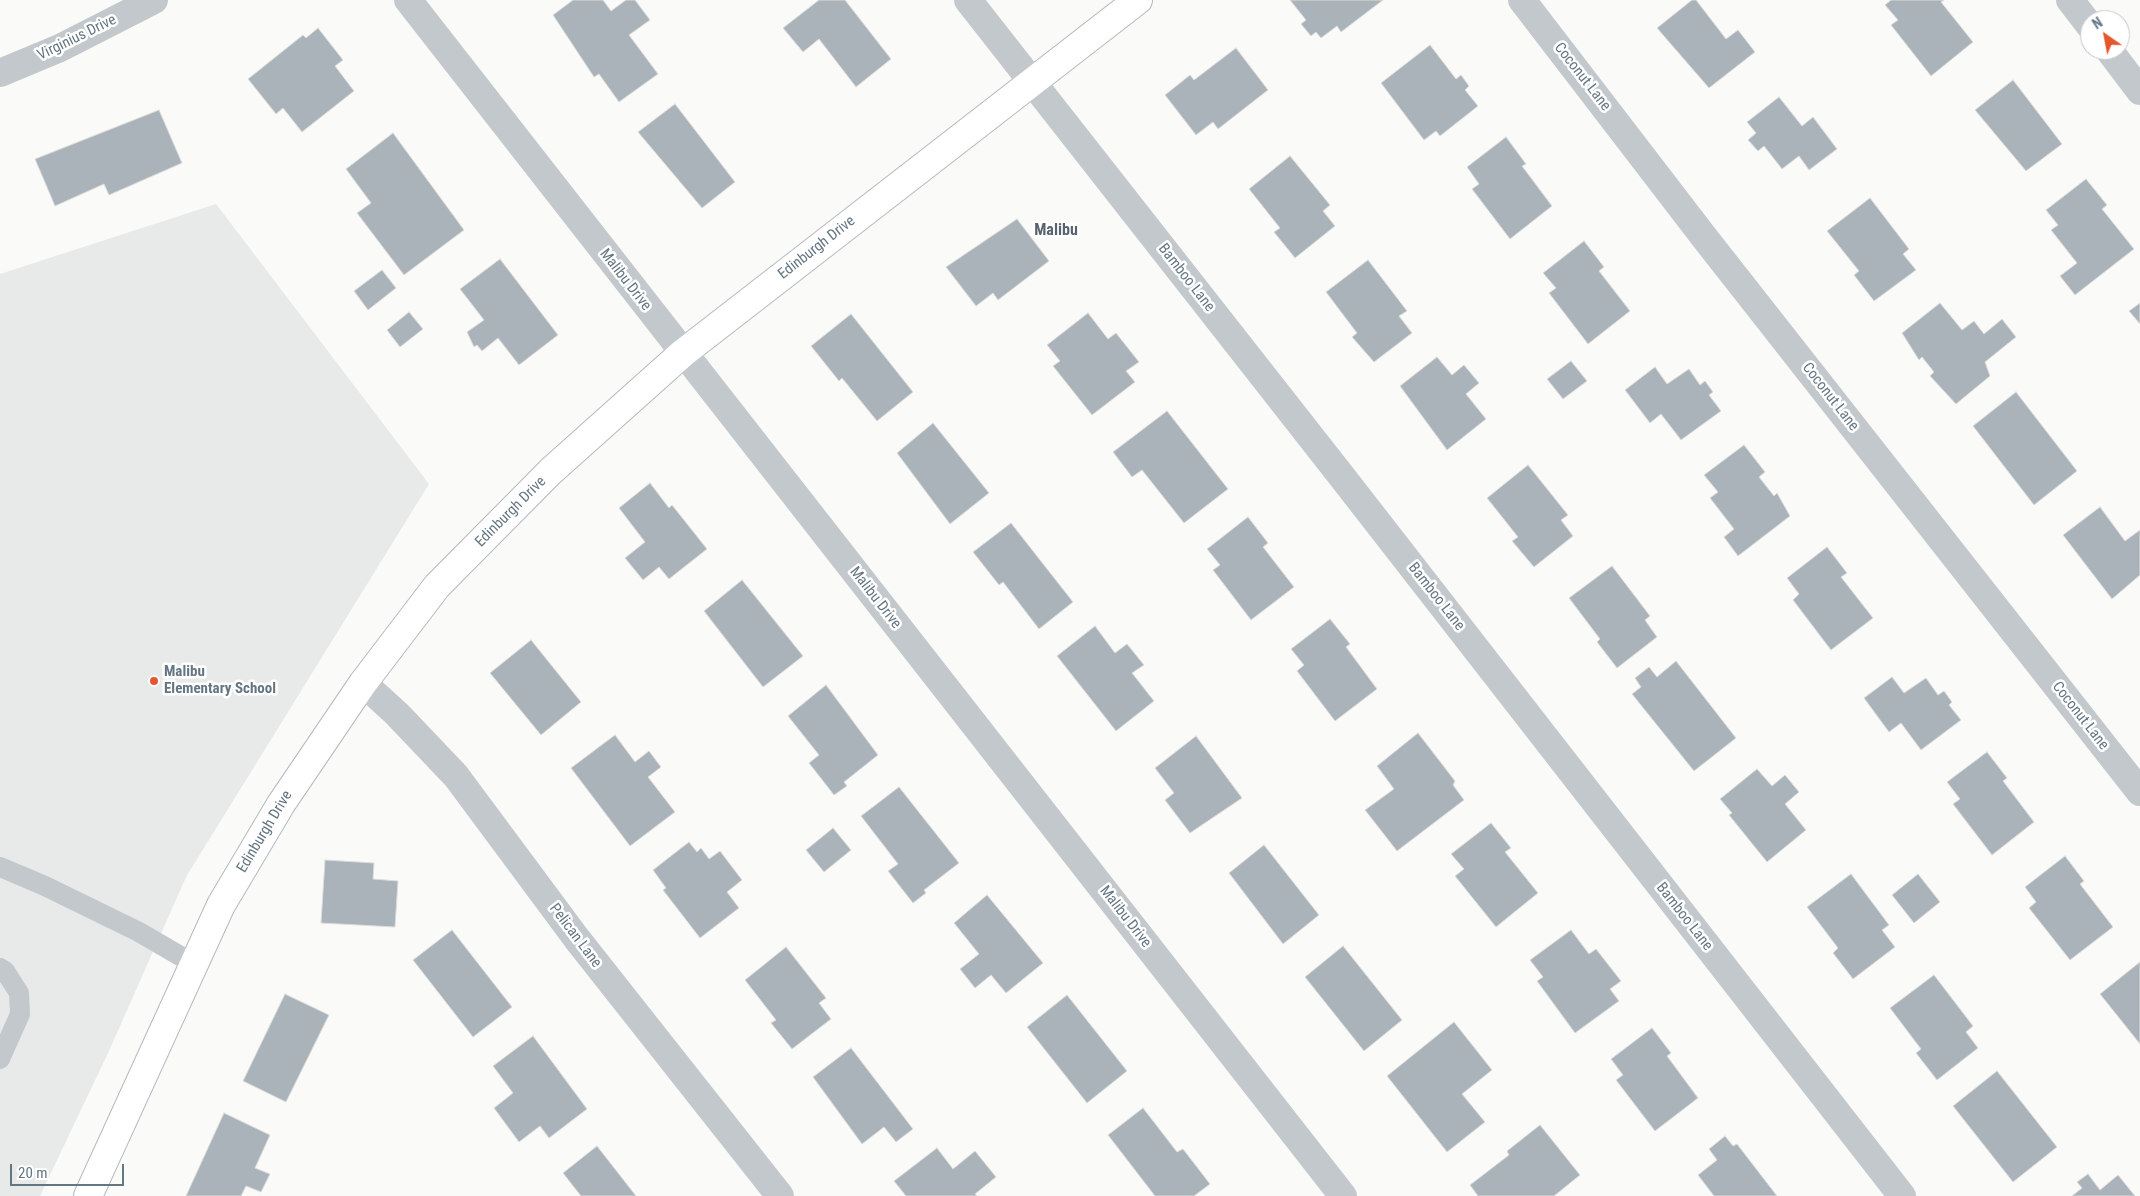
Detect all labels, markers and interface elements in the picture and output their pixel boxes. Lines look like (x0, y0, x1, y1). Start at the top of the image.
north arrow (2080, 10, 2130, 60)
street label: Virginius Drive (35, 11, 119, 65)
text: N (2089, 14, 2105, 32)
street label: Coconut Lane (1550, 39, 1614, 115)
street label: Edinburgh Drive (775, 212, 859, 284)
district label: Malibu (1034, 221, 1078, 241)
street label: Bamboo Lane (1154, 240, 1218, 316)
street label: Malibu Drive (595, 246, 655, 314)
street label: Coconut Lane (1798, 359, 1862, 435)
street label: Edinburgh Drive (472, 473, 550, 551)
street label: Bamboo Lane (1404, 559, 1468, 635)
street label: Malibu Drive (845, 564, 905, 632)
place label: Malibu Elementary School (164, 663, 276, 698)
marker: Malibu Elementary School (148, 675, 160, 687)
street label: Coconut Lane (2048, 678, 2112, 754)
street label: Edinburgh Drive (233, 788, 297, 876)
street label: Bamboo Lane (1652, 879, 1716, 955)
street label: Malibu Drive (1095, 883, 1155, 951)
street label: Pelican Lane (545, 900, 605, 972)
scale bar (12, 1154, 126, 1186)
text: 20 m (18, 1164, 48, 1182)

